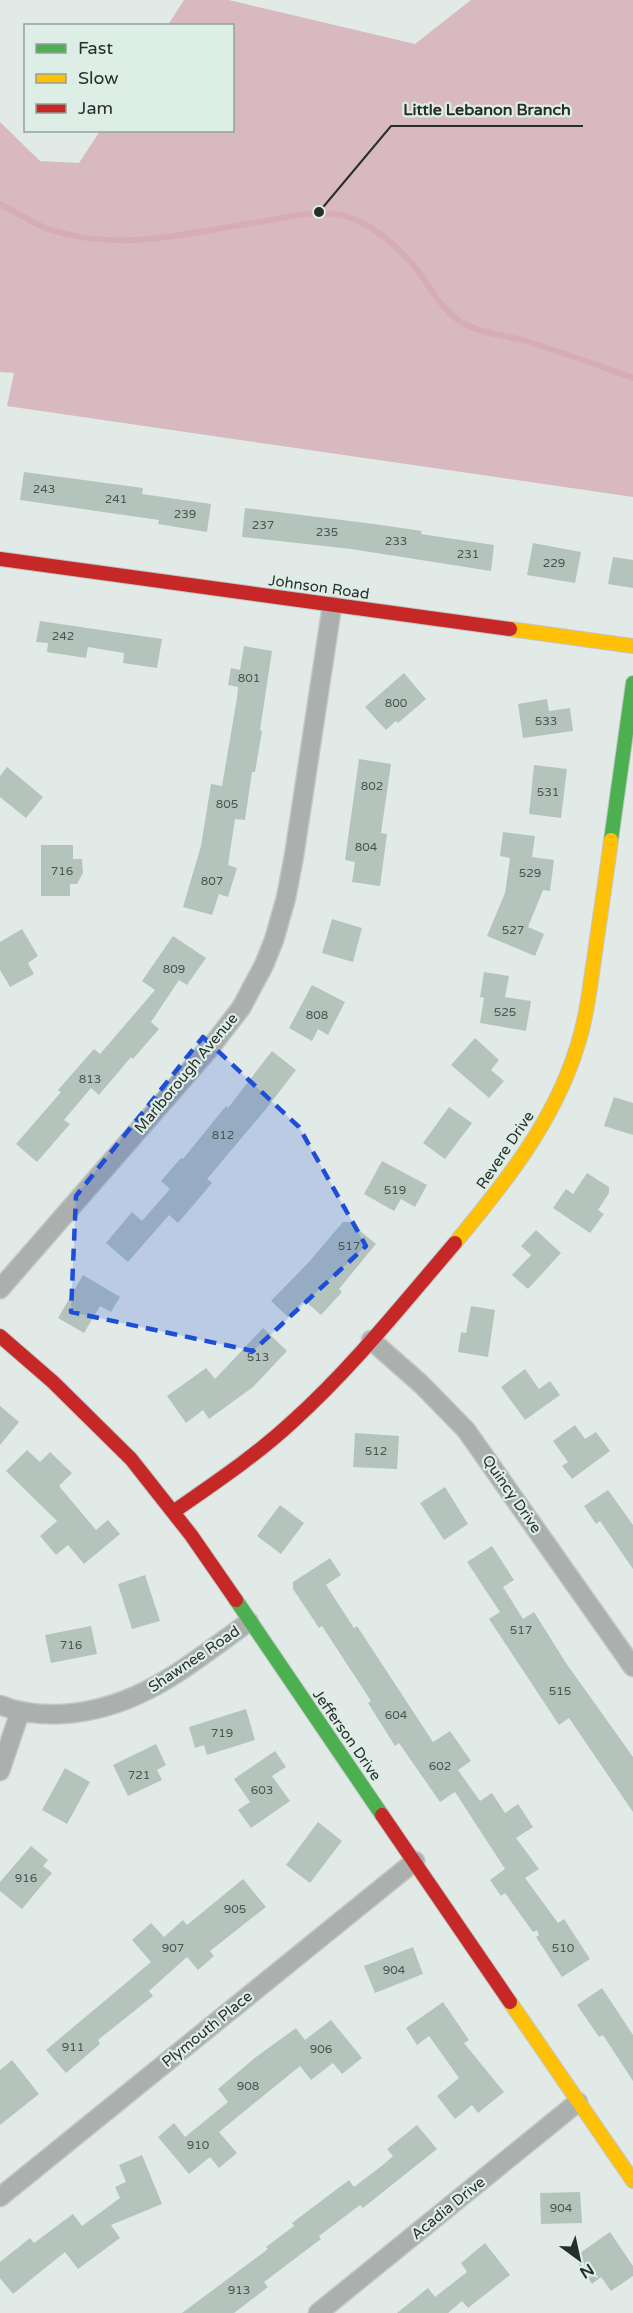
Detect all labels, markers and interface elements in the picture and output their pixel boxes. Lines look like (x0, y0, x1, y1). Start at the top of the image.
legend (24, 24, 234, 132)
text: Fast (78, 37, 113, 59)
text: Slow (78, 67, 119, 89)
callout: Little Lebanon Branch (391, 92, 583, 126)
text: Jam (78, 97, 113, 119)
text: Little Lebanon Branch (403, 100, 571, 120)
house number: 243 (33, 482, 55, 496)
house number: 241 (105, 492, 127, 506)
house number: 239 (174, 507, 196, 521)
house number: 237 (252, 518, 274, 532)
house number: 235 (316, 525, 338, 539)
house number: 233 (385, 534, 407, 548)
house number: 231 (457, 547, 479, 561)
house number: 229 (543, 556, 565, 570)
street label: Johnson Road (268, 571, 370, 603)
house number: 242 (52, 629, 74, 643)
house number: 801 (238, 671, 260, 685)
house number: 800 (385, 696, 408, 710)
house number: 533 (535, 714, 557, 728)
house number: 802 (361, 779, 383, 793)
house number: 531 (537, 785, 559, 799)
house number: 805 (216, 797, 238, 811)
house number: 804 (355, 840, 378, 854)
house number: 716 (51, 864, 73, 878)
house number: 529 (519, 866, 541, 880)
house number: 807 (201, 874, 223, 888)
house number: 527 (502, 923, 524, 937)
house number: 809 (163, 962, 185, 976)
house number: 525 (494, 1005, 516, 1019)
house number: 808 (306, 1008, 328, 1022)
street label: Marlborough Avenue (131, 1009, 241, 1137)
house number: 813 (79, 1072, 101, 1086)
street label: Revere Drive (472, 1108, 538, 1192)
house number: 812 (212, 1128, 234, 1142)
house number: 519 (384, 1183, 406, 1197)
house number: 517 (338, 1239, 360, 1253)
house number: 513 (247, 1350, 269, 1364)
house number: 512 (365, 1444, 387, 1458)
street label: Quincy Drive (479, 1452, 545, 1536)
street label: Shawnee Road (145, 1622, 243, 1696)
house number: 517 (510, 1623, 532, 1637)
house number: 716 (60, 1638, 82, 1652)
house number: 515 (549, 1684, 571, 1698)
street label: Jefferson Drive (309, 1686, 385, 1784)
house number: 604 (385, 1708, 408, 1722)
house number: 719 (211, 1726, 233, 1740)
house number: 602 (429, 1759, 451, 1773)
house number: 721 (128, 1768, 150, 1782)
house number: 603 (251, 1783, 273, 1797)
house number: 916 (15, 1871, 37, 1885)
house number: 905 (224, 1902, 246, 1916)
house number: 907 (162, 1941, 184, 1955)
house number: 510 (552, 1941, 575, 1955)
house number: 904 (383, 1963, 406, 1977)
street label: Plymouth Place (158, 1987, 256, 2071)
house number: 911 (62, 2040, 84, 2054)
house number: 906 (310, 2042, 332, 2056)
house number: 908 (237, 2079, 259, 2093)
house number: 910 (187, 2138, 210, 2152)
street label: Acadia Drive (407, 2173, 489, 2243)
house number: 904 (550, 2201, 573, 2215)
north arrow (549, 2229, 609, 2289)
text: N (576, 2259, 597, 2283)
house number: 913 (228, 2283, 250, 2297)

